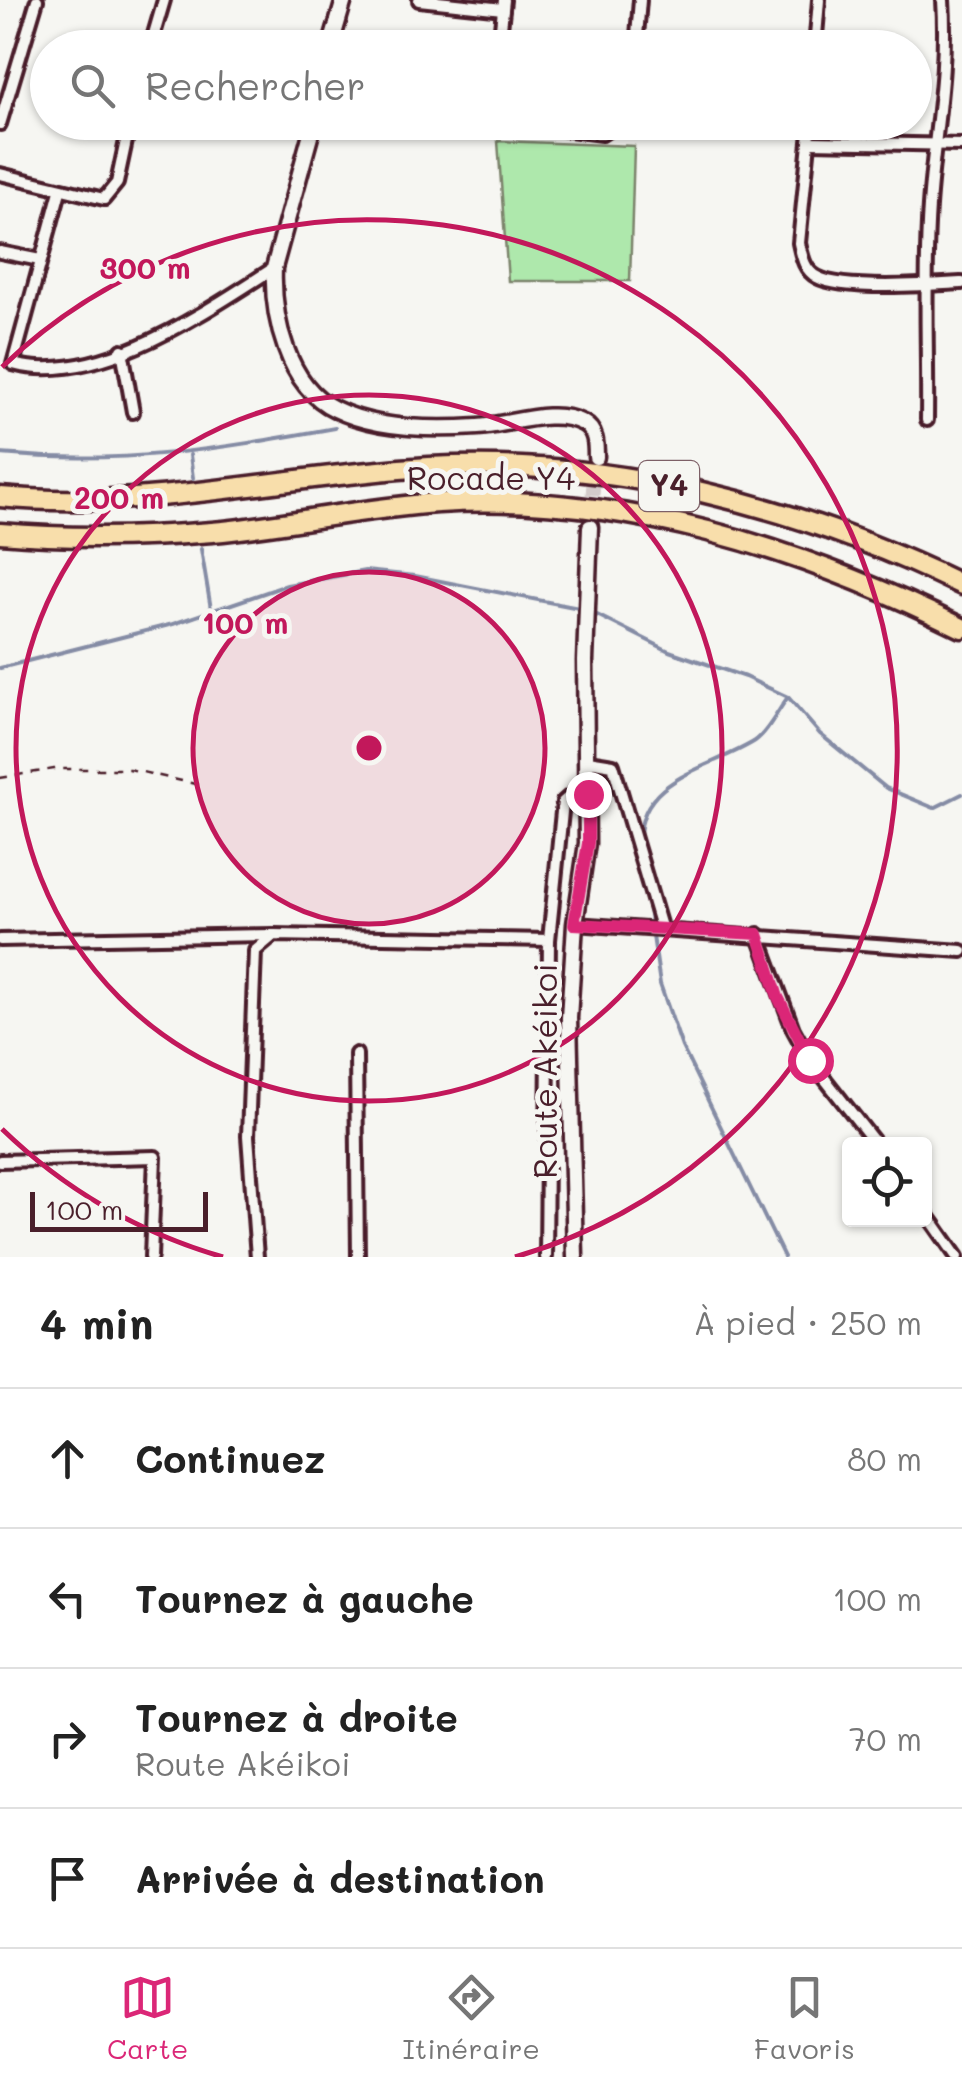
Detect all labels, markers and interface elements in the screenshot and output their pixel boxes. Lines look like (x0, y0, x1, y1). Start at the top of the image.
search box (30, 30, 932, 140)
icon: search (65, 58, 120, 113)
text: Rechercher (145, 60, 366, 110)
text: 300 m (99, 247, 191, 287)
street label: Rocade Y4 (407, 456, 575, 498)
road number: Y4 (639, 461, 699, 511)
text: 200 m (74, 477, 164, 517)
text: 100 m (202, 602, 288, 642)
centre of rings (351, 730, 387, 766)
route end (566, 772, 612, 818)
street label: Route Akéikoi (523, 963, 565, 1179)
route start (788, 1038, 834, 1084)
map controls (842, 1137, 932, 1227)
button: locate (842, 1137, 932, 1227)
scale bar (30, 1187, 208, 1232)
text: 100 m (45, 1191, 123, 1227)
text: 4 min (40, 1295, 153, 1350)
text: À pied · 250 m (694, 1301, 922, 1343)
icon: ahead (40, 1431, 95, 1486)
text: Continuez (135, 1433, 326, 1483)
text: 80 m (847, 1437, 922, 1479)
icon: left (40, 1571, 95, 1626)
text: Tournez à gauche (135, 1573, 474, 1623)
text: 100 m (832, 1577, 922, 1619)
text: Tournez à droite (135, 1692, 458, 1742)
icon: right (40, 1711, 95, 1766)
text: 70 m (849, 1717, 922, 1759)
text: Route Akéikoi (135, 1742, 351, 1784)
icon: arrive (40, 1851, 95, 1906)
text: Arrivée à destination (135, 1853, 545, 1903)
tab: Carte (107, 1970, 188, 2066)
tab: Itinéraire (402, 1970, 540, 2066)
tab: Favoris (754, 1970, 855, 2066)

